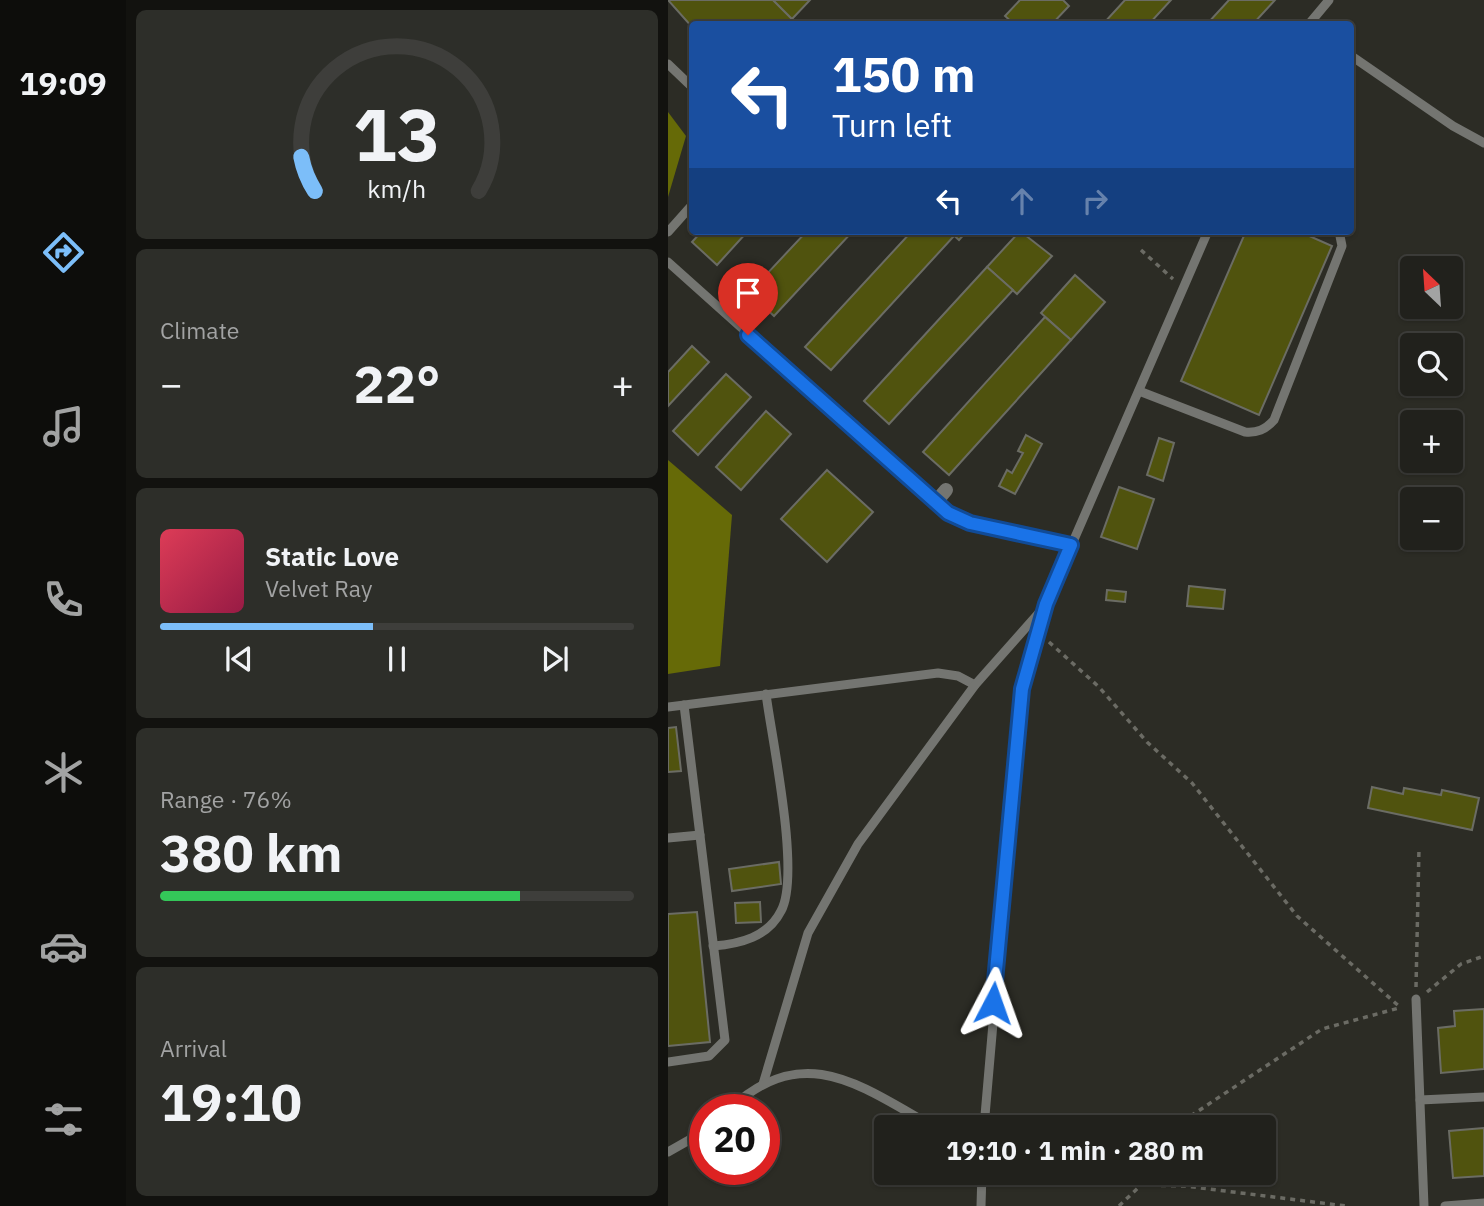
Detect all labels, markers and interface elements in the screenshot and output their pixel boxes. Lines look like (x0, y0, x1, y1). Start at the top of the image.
text: 150 m (832, 42, 976, 105)
icon: left (717, 49, 808, 140)
text: 19:09 (19, 62, 107, 104)
text: 13 (353, 86, 441, 181)
text: Turn left (832, 104, 952, 146)
text: km/h (368, 171, 426, 204)
icon: left (930, 182, 968, 220)
icon: ahead (1003, 182, 1041, 220)
icon: right (1076, 182, 1114, 220)
icon: directions (39, 228, 88, 277)
north arrow (1400, 256, 1462, 318)
map controls (1400, 256, 1463, 550)
pin (718, 263, 778, 335)
icon: arrive (729, 274, 767, 312)
text: Climate (160, 315, 239, 345)
button: search (1400, 333, 1463, 396)
text: 22° (354, 350, 440, 417)
text: − (160, 359, 183, 408)
text: + (611, 359, 634, 408)
icon: music (39, 402, 88, 451)
button: + (1400, 410, 1463, 473)
button: − (1400, 487, 1463, 550)
text: Static Love (265, 539, 399, 573)
text: Velvet Ray (265, 573, 372, 603)
icon: phone (39, 575, 88, 624)
icon: previous (220, 640, 258, 678)
icon: pause (378, 640, 416, 678)
icon: next (536, 640, 574, 678)
icon: climate (39, 748, 88, 797)
text: Range · 76% (160, 784, 292, 814)
text: 380 km (160, 819, 342, 886)
icon: car (39, 922, 88, 971)
position arrow (956, 966, 1030, 1040)
text: Arrival (160, 1033, 227, 1063)
text: 19:10 (160, 1068, 302, 1135)
speed limit sign: 20 (689, 1094, 780, 1185)
icon: filters (39, 1095, 88, 1144)
text: 19:10 · 1 min · 280 m (946, 1133, 1204, 1167)

